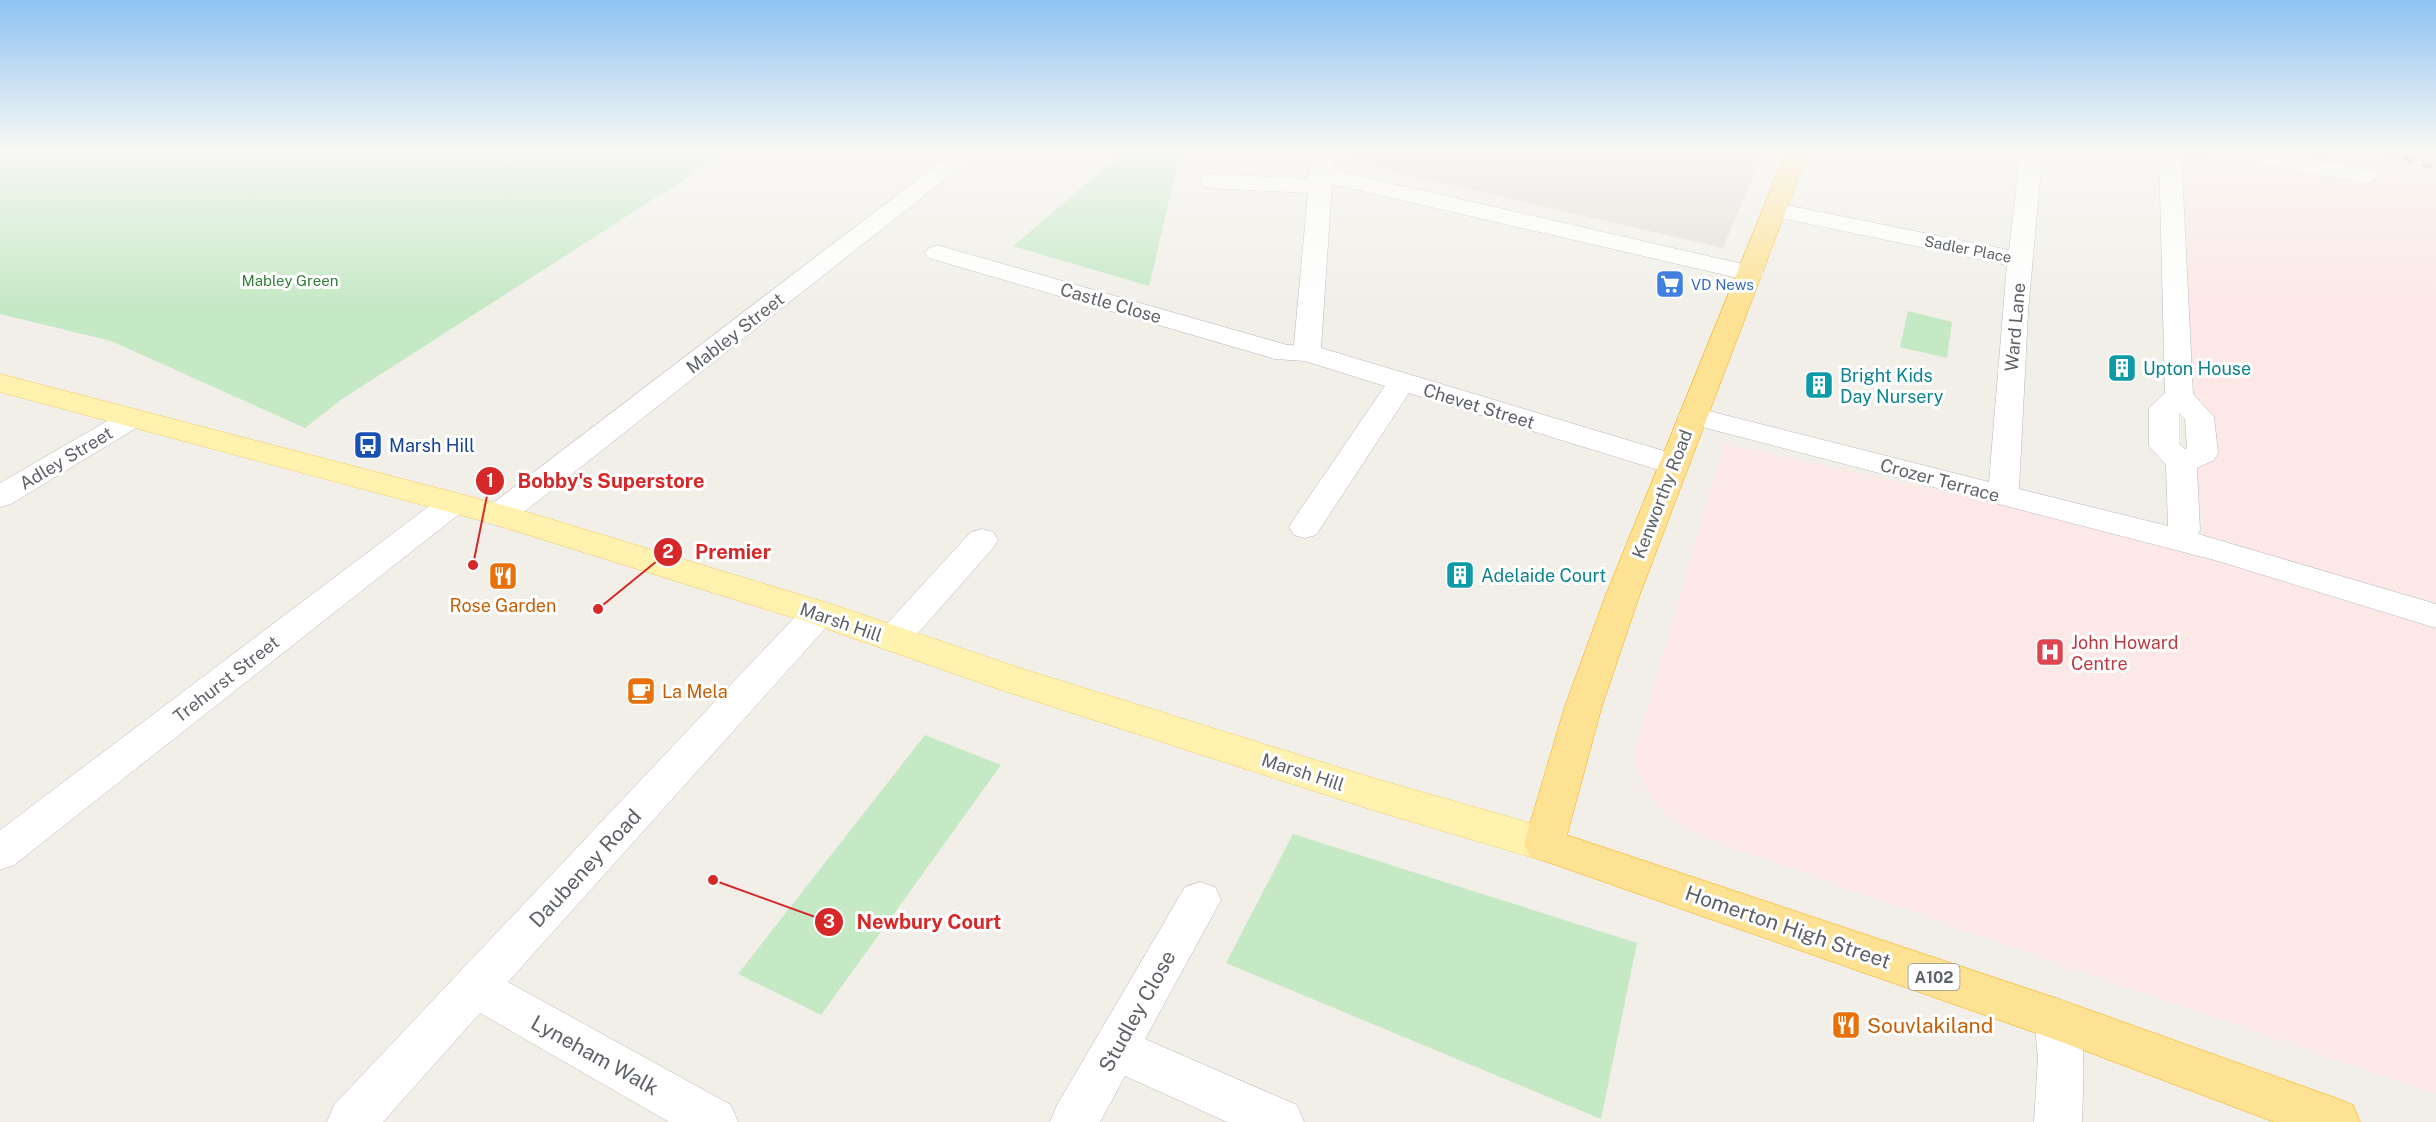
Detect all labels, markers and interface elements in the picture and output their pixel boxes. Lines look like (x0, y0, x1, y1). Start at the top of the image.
street label: Sadler Place (1923, 232, 2013, 266)
supermarket icon: VD News (1654, 268, 1686, 300)
park label: Mabley Green (241, 272, 339, 289)
place label: VD News (1691, 276, 1754, 293)
street label: Castle Close (1058, 279, 1164, 327)
street label: Ward Lane (2001, 282, 2029, 372)
street label: Mabley Street (682, 288, 788, 378)
building icon: Upton House (2106, 352, 2138, 384)
place label: Upton House (2143, 358, 2251, 379)
place label: Bright Kids Day Nursery (1840, 365, 1944, 407)
building icon: Bright Kids Day Nursery (1803, 369, 1835, 401)
street label: Chevet Street (1421, 379, 1537, 433)
street label: Adley Street (16, 422, 116, 494)
street label: Kenworthy Road (1628, 427, 1696, 561)
bus stop icon: Marsh Hill (352, 429, 384, 461)
place label: Marsh Hill (389, 435, 475, 456)
street label: Crozer Terrace (1878, 454, 2002, 506)
callout: Bobby's Superstore (475, 462, 716, 500)
text: Bobby's Superstore (518, 469, 704, 493)
text: 1 (486, 470, 494, 491)
callout: Premier (653, 533, 783, 571)
text: Premier (695, 540, 771, 564)
text: 2 (662, 541, 674, 562)
building icon: Adelaide Court (1444, 559, 1476, 591)
restaurant icon: Rose Garden (487, 560, 519, 592)
place label: Adelaide Court (1481, 565, 1606, 586)
place label: Rose Garden (450, 595, 556, 616)
street label: Marsh Hill (797, 598, 885, 646)
street label: Trehurst Street (169, 631, 283, 727)
place label: John Howard Centre (2071, 632, 2178, 674)
hospital icon: John Howard Centre (2034, 636, 2066, 668)
cafe icon: La Mela (625, 675, 657, 707)
place label: La Mela (662, 681, 728, 702)
street label: Marsh Hill (1259, 749, 1347, 795)
street label: Daubeney Road (524, 804, 646, 932)
street label: Homerton High Street (1682, 880, 1894, 974)
callout: Newbury Court (814, 903, 1013, 941)
text: Newbury Court (857, 910, 1001, 934)
text: 3 (823, 911, 835, 932)
street label: Studley Close (1093, 946, 1181, 1076)
road number: A102 (1908, 964, 1960, 990)
restaurant icon: Souvlakiland (1830, 1009, 1862, 1041)
street label: Lyneham Walk (527, 1010, 663, 1100)
place label: Souvlakiland (1867, 1013, 1993, 1038)

